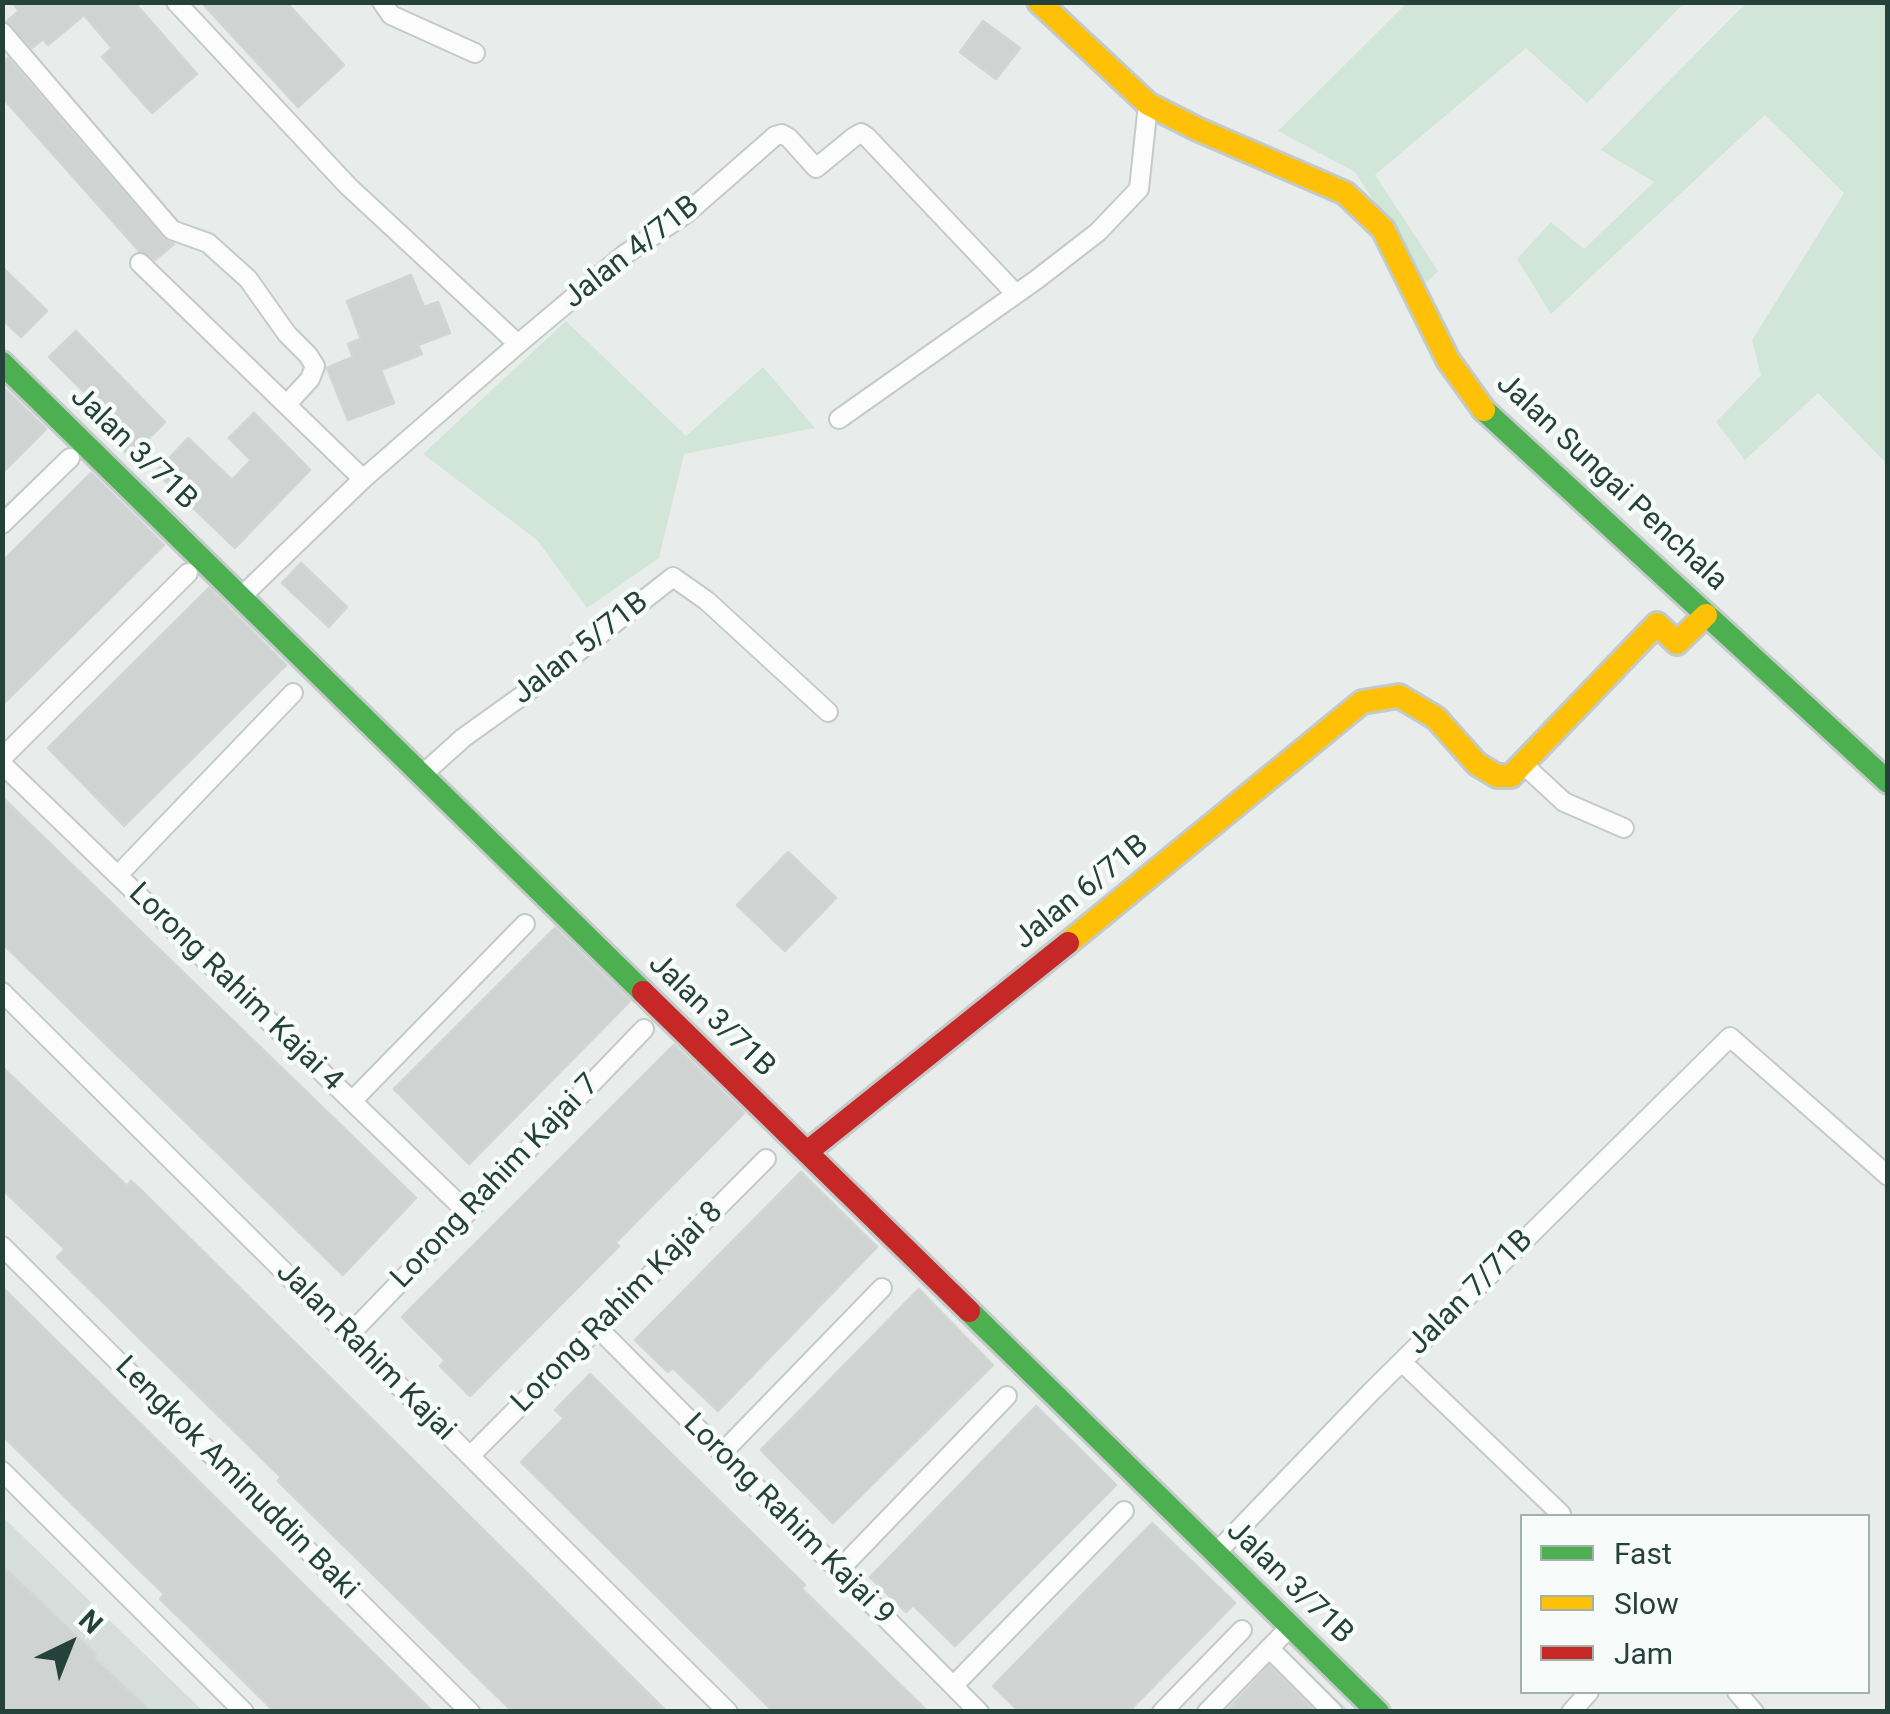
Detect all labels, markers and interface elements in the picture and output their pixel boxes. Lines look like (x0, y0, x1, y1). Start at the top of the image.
street label: Jalan 4/71B (557, 189, 707, 317)
street label: Jalan Sungai Penchala (1488, 367, 1734, 599)
street label: Jalan 3/71B (62, 380, 204, 518)
street label: Jalan 5/71B (506, 585, 656, 713)
street label: Jalan 6/71B (1008, 828, 1156, 958)
street label: Lorong Rahim Kajai 4 (120, 877, 350, 1099)
street label: Jalan 3/71B (640, 947, 782, 1085)
street label: Lorong Rahim Kajai 7 (385, 1067, 607, 1297)
street label: Lorong Rahim Kajai 8 (505, 1195, 731, 1421)
street label: Jalan 7/71B (1401, 1223, 1541, 1363)
street label: Jalan Rahim Kajai (268, 1255, 462, 1449)
street label: Lengkok Aminuddin Baki (107, 1350, 365, 1608)
street label: Lorong Rahim Kajai 9 (675, 1407, 901, 1633)
street label: Jalan 3/71B (1218, 1514, 1360, 1652)
legend (1520, 1514, 1870, 1694)
text: Fast (1614, 1536, 1672, 1571)
text: Slow (1614, 1586, 1679, 1621)
north arrow (20, 1594, 120, 1694)
text: N (72, 1603, 109, 1640)
text: Jam (1614, 1636, 1673, 1671)

